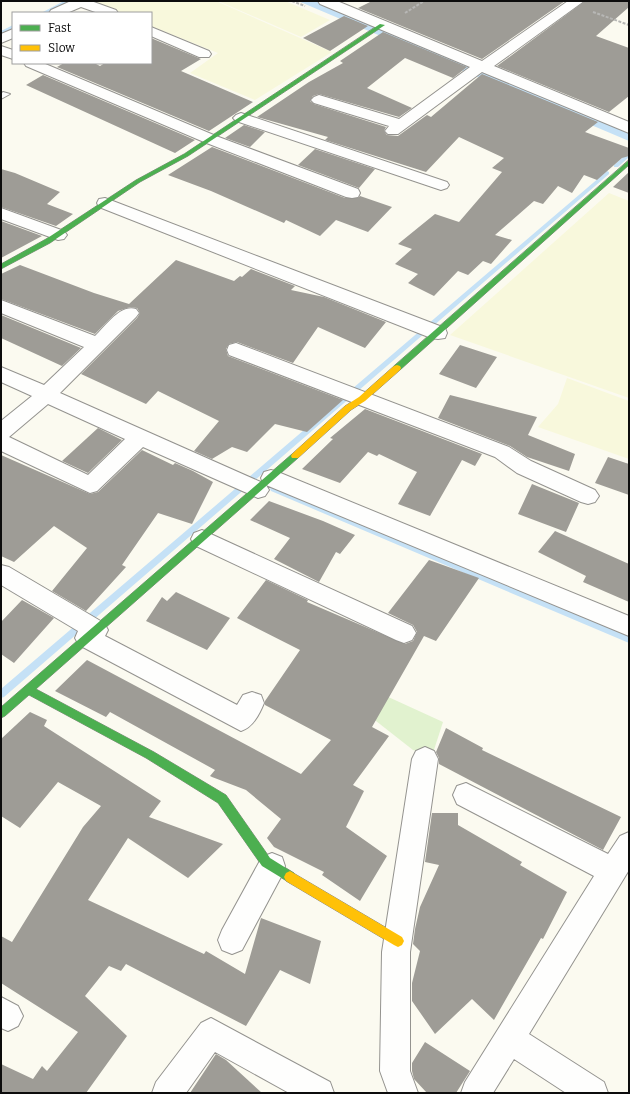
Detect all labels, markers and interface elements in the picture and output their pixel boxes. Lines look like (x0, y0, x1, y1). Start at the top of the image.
legend (12, 12, 152, 64)
text: Fast (48, 21, 72, 35)
text: Slow (48, 41, 75, 55)

